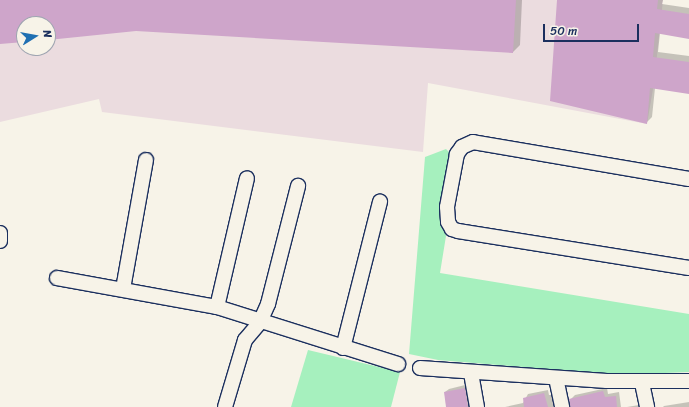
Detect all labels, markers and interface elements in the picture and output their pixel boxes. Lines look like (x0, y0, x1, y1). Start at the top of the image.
north arrow (16, 16, 56, 56)
scale bar (545, 16, 641, 42)
text: 50 m (550, 20, 577, 42)
text: N (37, 28, 57, 39)

